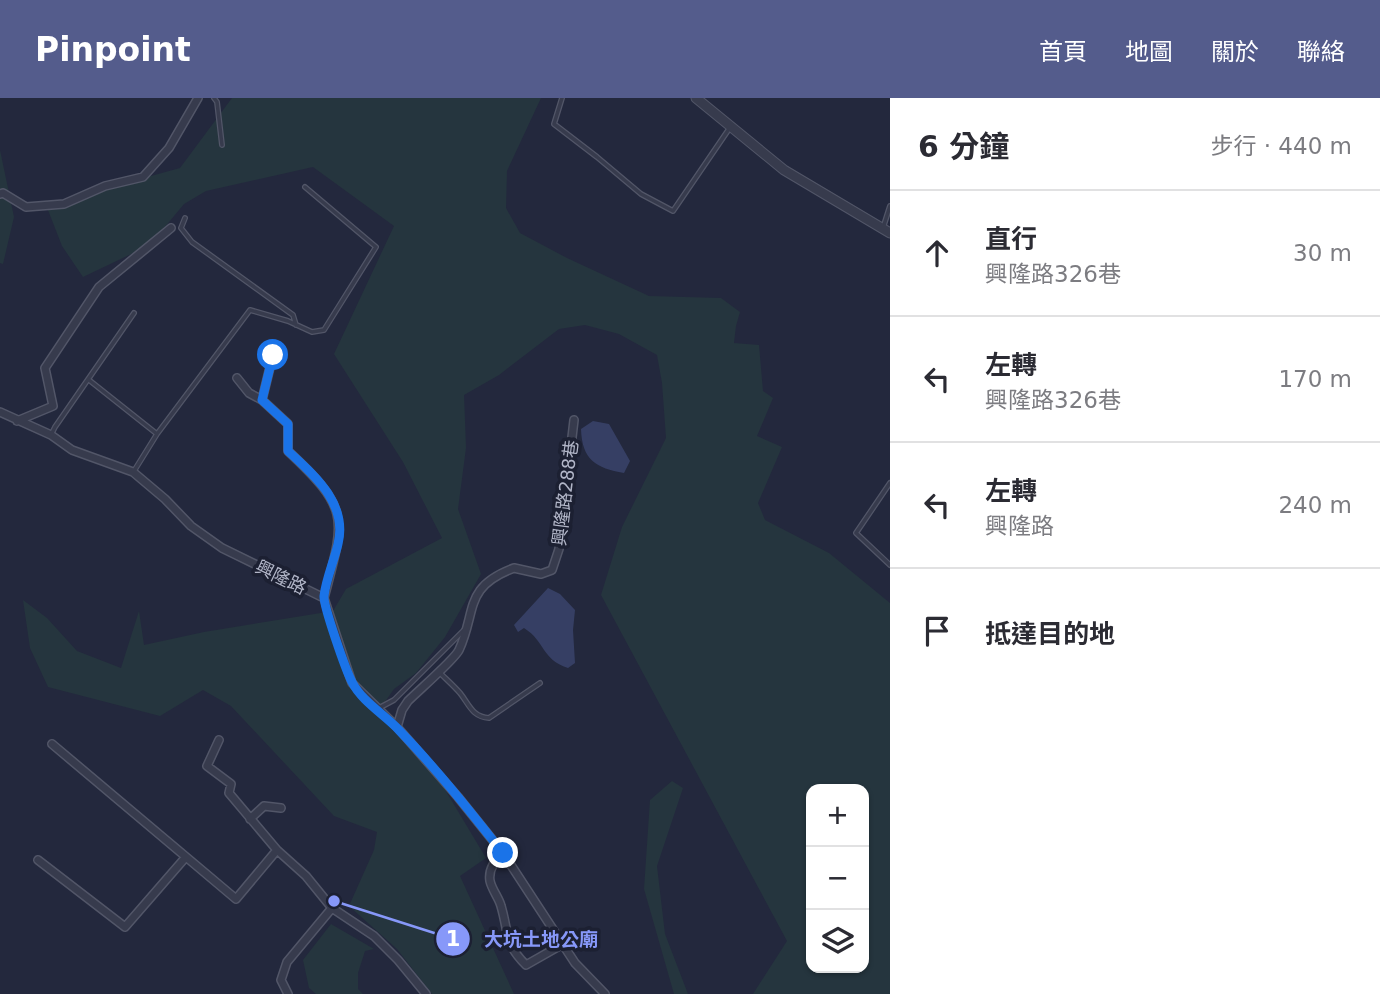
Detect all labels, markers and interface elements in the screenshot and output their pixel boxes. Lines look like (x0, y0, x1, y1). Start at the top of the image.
text: Pinpoint (35, 30, 191, 69)
text: 首頁 (1039, 38, 1087, 66)
text: 地圖 (1125, 38, 1173, 66)
text: 關於 (1211, 38, 1259, 66)
text: 聯絡 (1297, 38, 1345, 66)
text: 6 分鐘 (918, 129, 1009, 164)
text: 步行 · 440 m (1210, 133, 1352, 159)
text: 直行 (985, 224, 1037, 254)
icon: ahead (918, 234, 956, 272)
text: 30 m (1293, 240, 1352, 266)
text: 興隆路326巷 (985, 261, 1121, 287)
route start (257, 339, 288, 370)
text: 左轉 (985, 350, 1037, 380)
icon: left (918, 360, 956, 398)
text: 170 m (1278, 366, 1352, 392)
text: 興隆路326巷 (985, 387, 1121, 413)
street label: 興隆路288巷 (548, 439, 582, 547)
text: 左轉 (985, 476, 1037, 506)
icon: left (918, 486, 956, 524)
text: 240 m (1278, 492, 1352, 518)
text: 興隆路 (985, 513, 1054, 539)
street label: 興隆路 (252, 556, 310, 598)
icon: arrive (918, 612, 956, 650)
text: 抵達目的地 (985, 619, 1115, 649)
map controls (806, 784, 869, 973)
button: + (806, 784, 869, 847)
route end (487, 837, 518, 868)
button: − (806, 847, 869, 910)
button: layers (806, 910, 869, 973)
callout: 大坑土地公廟 (435, 919, 612, 959)
text: 1 (446, 927, 460, 951)
text: 大坑土地公廟 (484, 928, 598, 950)

